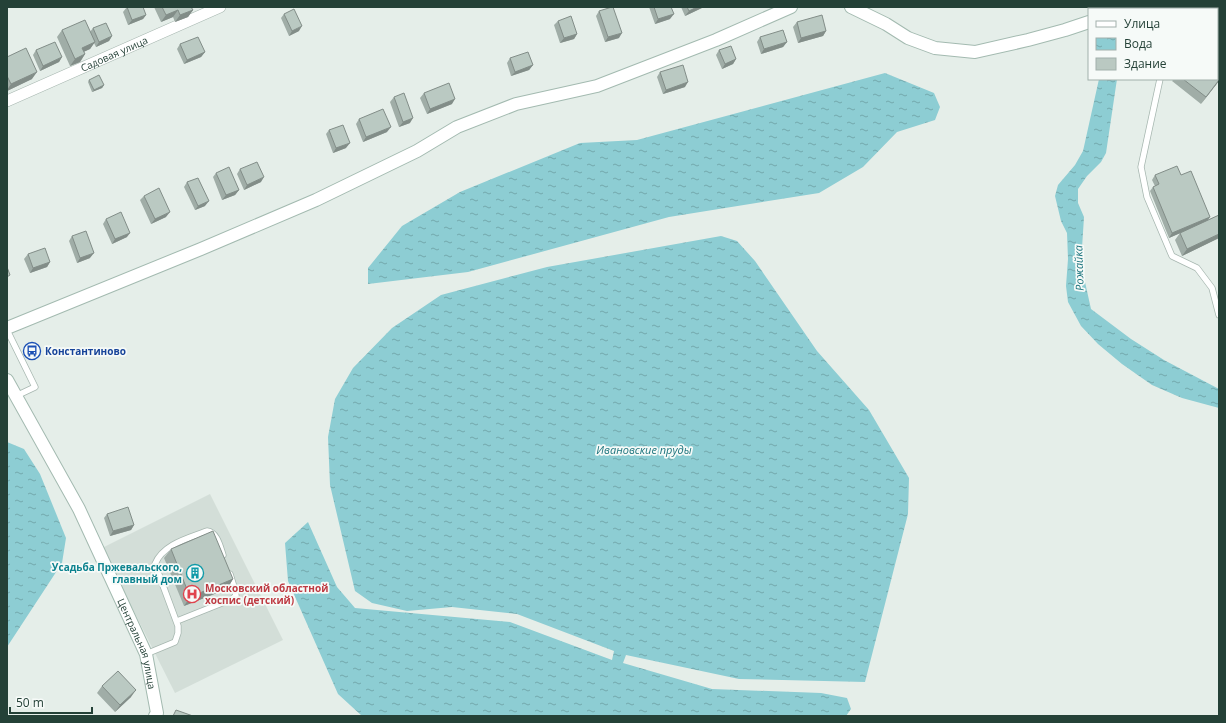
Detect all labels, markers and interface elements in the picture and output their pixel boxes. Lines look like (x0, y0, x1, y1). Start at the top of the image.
legend (1088, 8, 1218, 80)
text: Улица (1124, 15, 1160, 32)
street label: Садовая улица (78, 33, 150, 75)
text: Вода (1124, 35, 1153, 52)
text: Здание (1124, 55, 1167, 72)
water label: Рожайка (1070, 245, 1087, 291)
bus stop icon: Константиново (22, 341, 42, 361)
place label: Константиново (45, 344, 126, 358)
water label: Ивановские пруды (596, 442, 692, 457)
place label: Усадьба Пржевальского, главный дом (52, 560, 182, 586)
building icon: Усадьба Пржевальского, главный дом (185, 563, 205, 583)
place label: Московский областной хоспис (детский) (205, 581, 328, 607)
hospital icon: Московский областной хоспис (детский) (182, 584, 202, 604)
street label: Центральная улица (114, 596, 159, 690)
scale bar (10, 689, 92, 715)
text: 50 m (16, 694, 44, 711)

